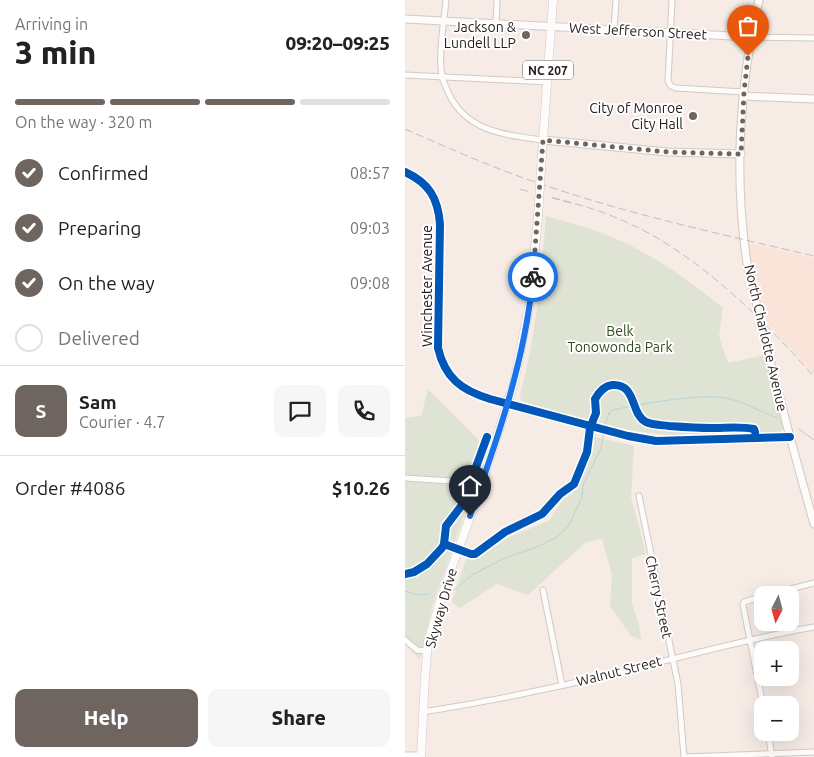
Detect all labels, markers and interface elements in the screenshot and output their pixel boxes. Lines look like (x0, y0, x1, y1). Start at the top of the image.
pin (727, 5, 769, 56)
icon: bag (734, 12, 762, 40)
text: Arriving in (15, 15, 88, 33)
place label: Jackson & Lundell LLP (444, 19, 517, 51)
street label: West Jefferson Street (569, 19, 708, 43)
marker: Jackson & Lundell LLP (520, 29, 532, 41)
text: 09:20–09:25 (285, 32, 390, 54)
text: 3 min (15, 34, 96, 70)
road number: NC 207 (523, 60, 573, 80)
place label: City of Monroe City Hall (589, 100, 683, 132)
marker: City of Monroe City Hall (687, 110, 699, 122)
text: On the way · 320 m (15, 113, 152, 131)
icon: check (15, 159, 43, 187)
text: Confirmed (58, 162, 149, 184)
text: 08:57 (350, 164, 390, 182)
icon: check (15, 214, 43, 242)
text: Preparing (58, 217, 142, 239)
text: 09:03 (350, 219, 390, 237)
street label: Winchester Avenue (419, 225, 435, 347)
courier (508, 252, 558, 302)
icon: bike (519, 263, 547, 291)
street label: North Charlotte Avenue (741, 263, 791, 413)
icon: check (15, 269, 43, 297)
text: On the way (58, 272, 155, 294)
text: 09:08 (350, 274, 390, 292)
park label: Belk Tonowonda Park (568, 323, 672, 355)
text: Delivered (58, 327, 140, 349)
button: chat (274, 385, 326, 437)
button: phone (338, 385, 390, 437)
text: Sam (79, 391, 117, 413)
text: S (36, 400, 46, 422)
text: Courier · 4.7 (79, 413, 165, 431)
pin (449, 465, 491, 516)
icon: home (456, 472, 484, 500)
text: Order #4086 (15, 477, 125, 499)
text: $10.26 (332, 477, 390, 499)
street label: Cherry Street (642, 554, 676, 640)
street label: Skyway Drive (422, 566, 460, 650)
north arrow (754, 586, 799, 631)
map controls (754, 586, 799, 741)
button: + (754, 641, 799, 686)
street label: Walnut Street (575, 653, 664, 689)
button: Help (15, 689, 198, 747)
button: Share (208, 689, 390, 747)
button: − (754, 696, 799, 741)

